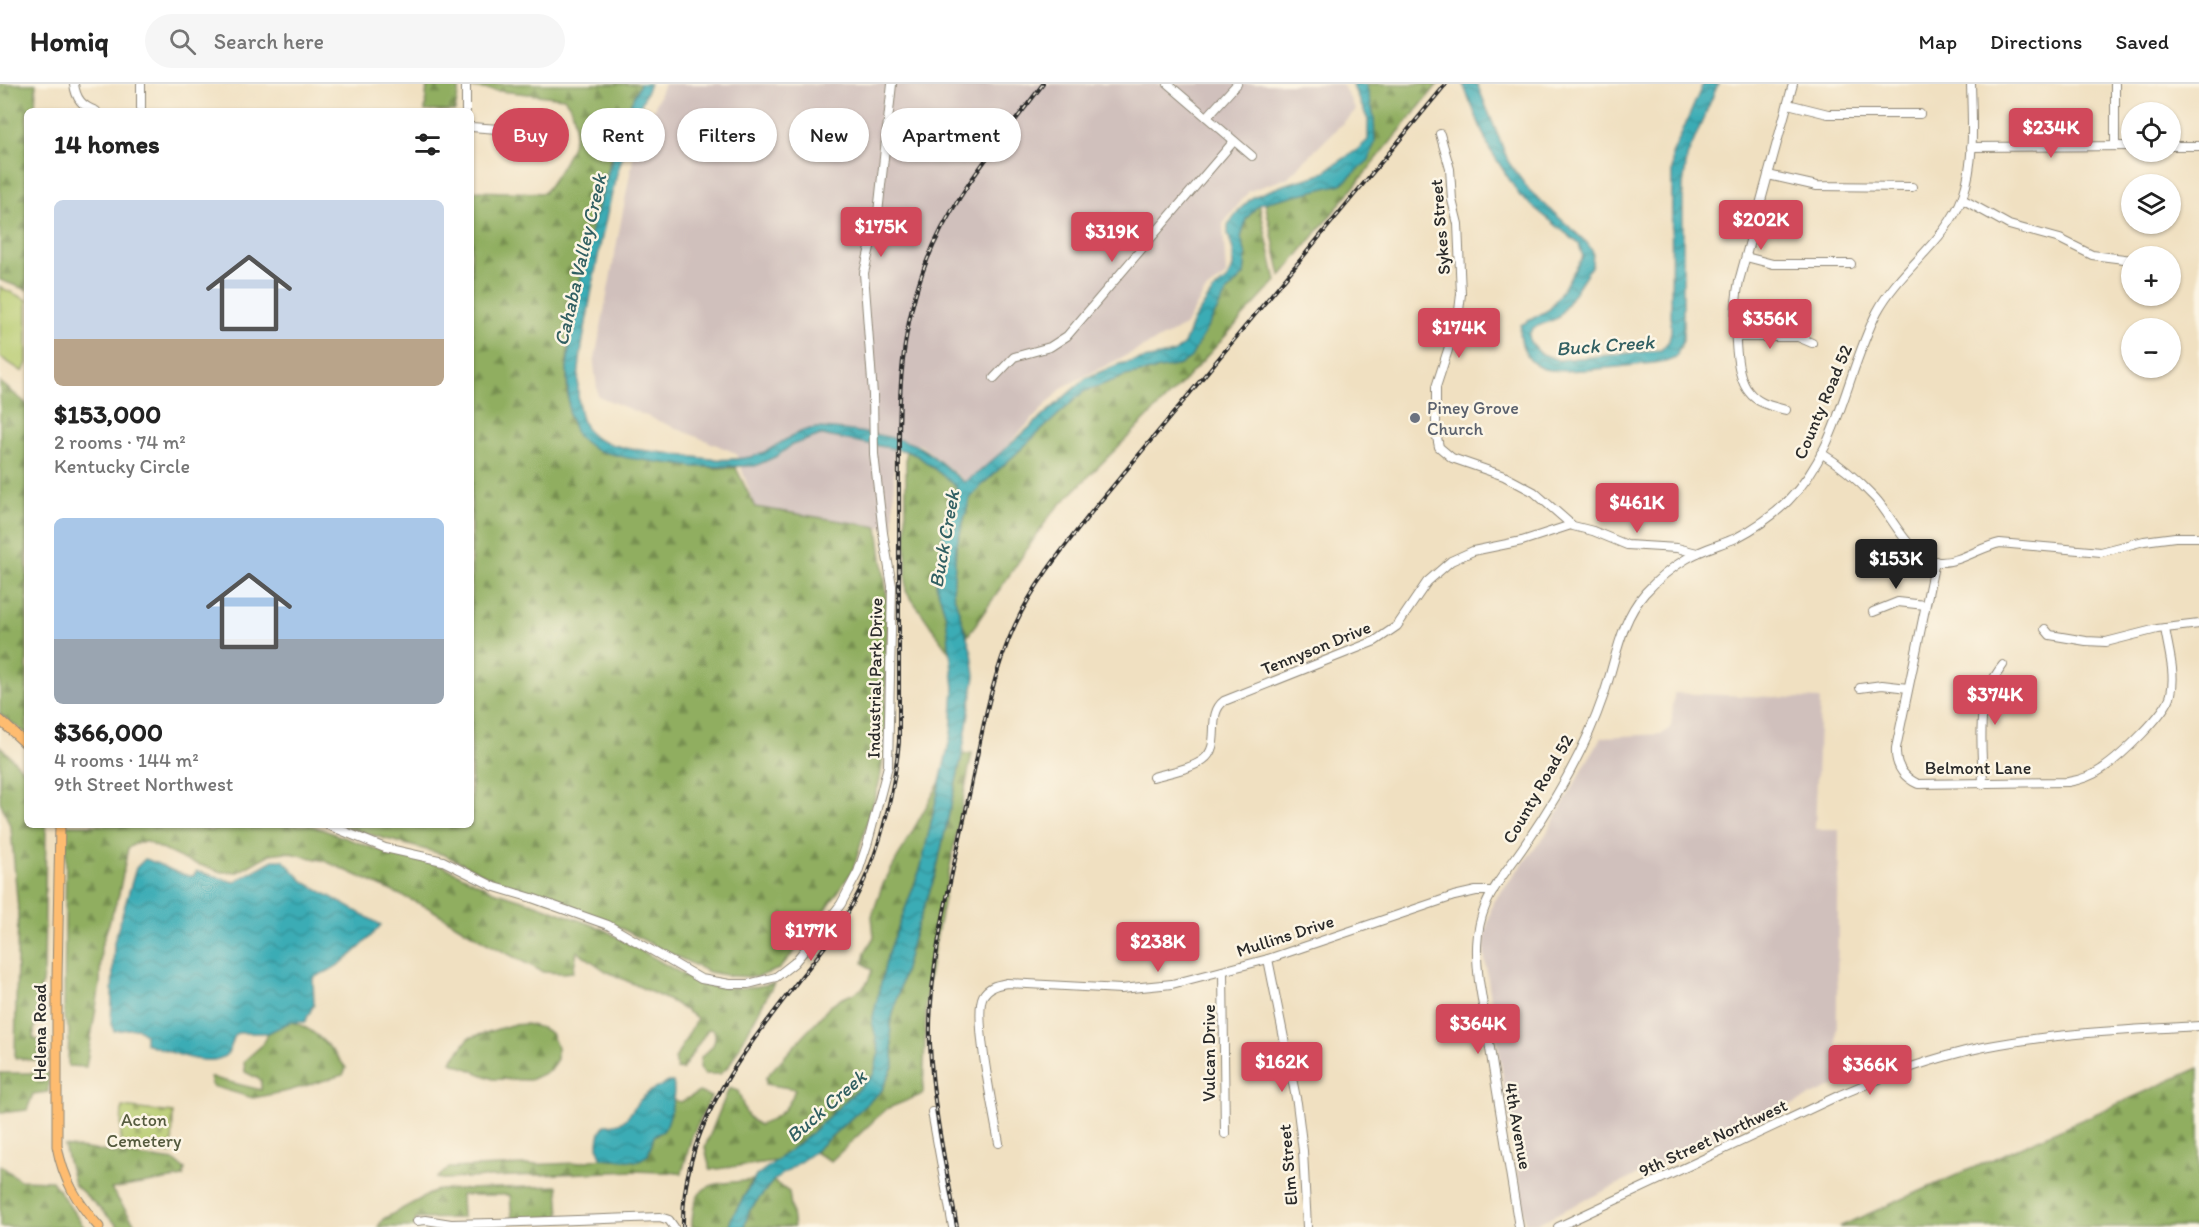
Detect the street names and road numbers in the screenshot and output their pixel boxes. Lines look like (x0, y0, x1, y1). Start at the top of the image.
street label: Sykes Street (1425, 178, 1455, 276)
street label: County Road 52 (1789, 341, 1857, 463)
street label: Industrial Park Drive (863, 597, 887, 759)
street label: Tennyson Drive (1258, 616, 1374, 680)
street label: County Road 52 (1498, 730, 1578, 847)
street label: Belmont Lane (1925, 757, 2031, 779)
street label: Mullins Drive (1233, 910, 1337, 962)
street label: Helena Road (29, 984, 51, 1080)
street label: Vulcan Drive (1198, 1004, 1220, 1102)
street label: 4th Avenue (1500, 1081, 1536, 1171)
street label: 9th Street Northwest (1635, 1094, 1791, 1182)
street label: Elm Street (1273, 1123, 1303, 1207)

